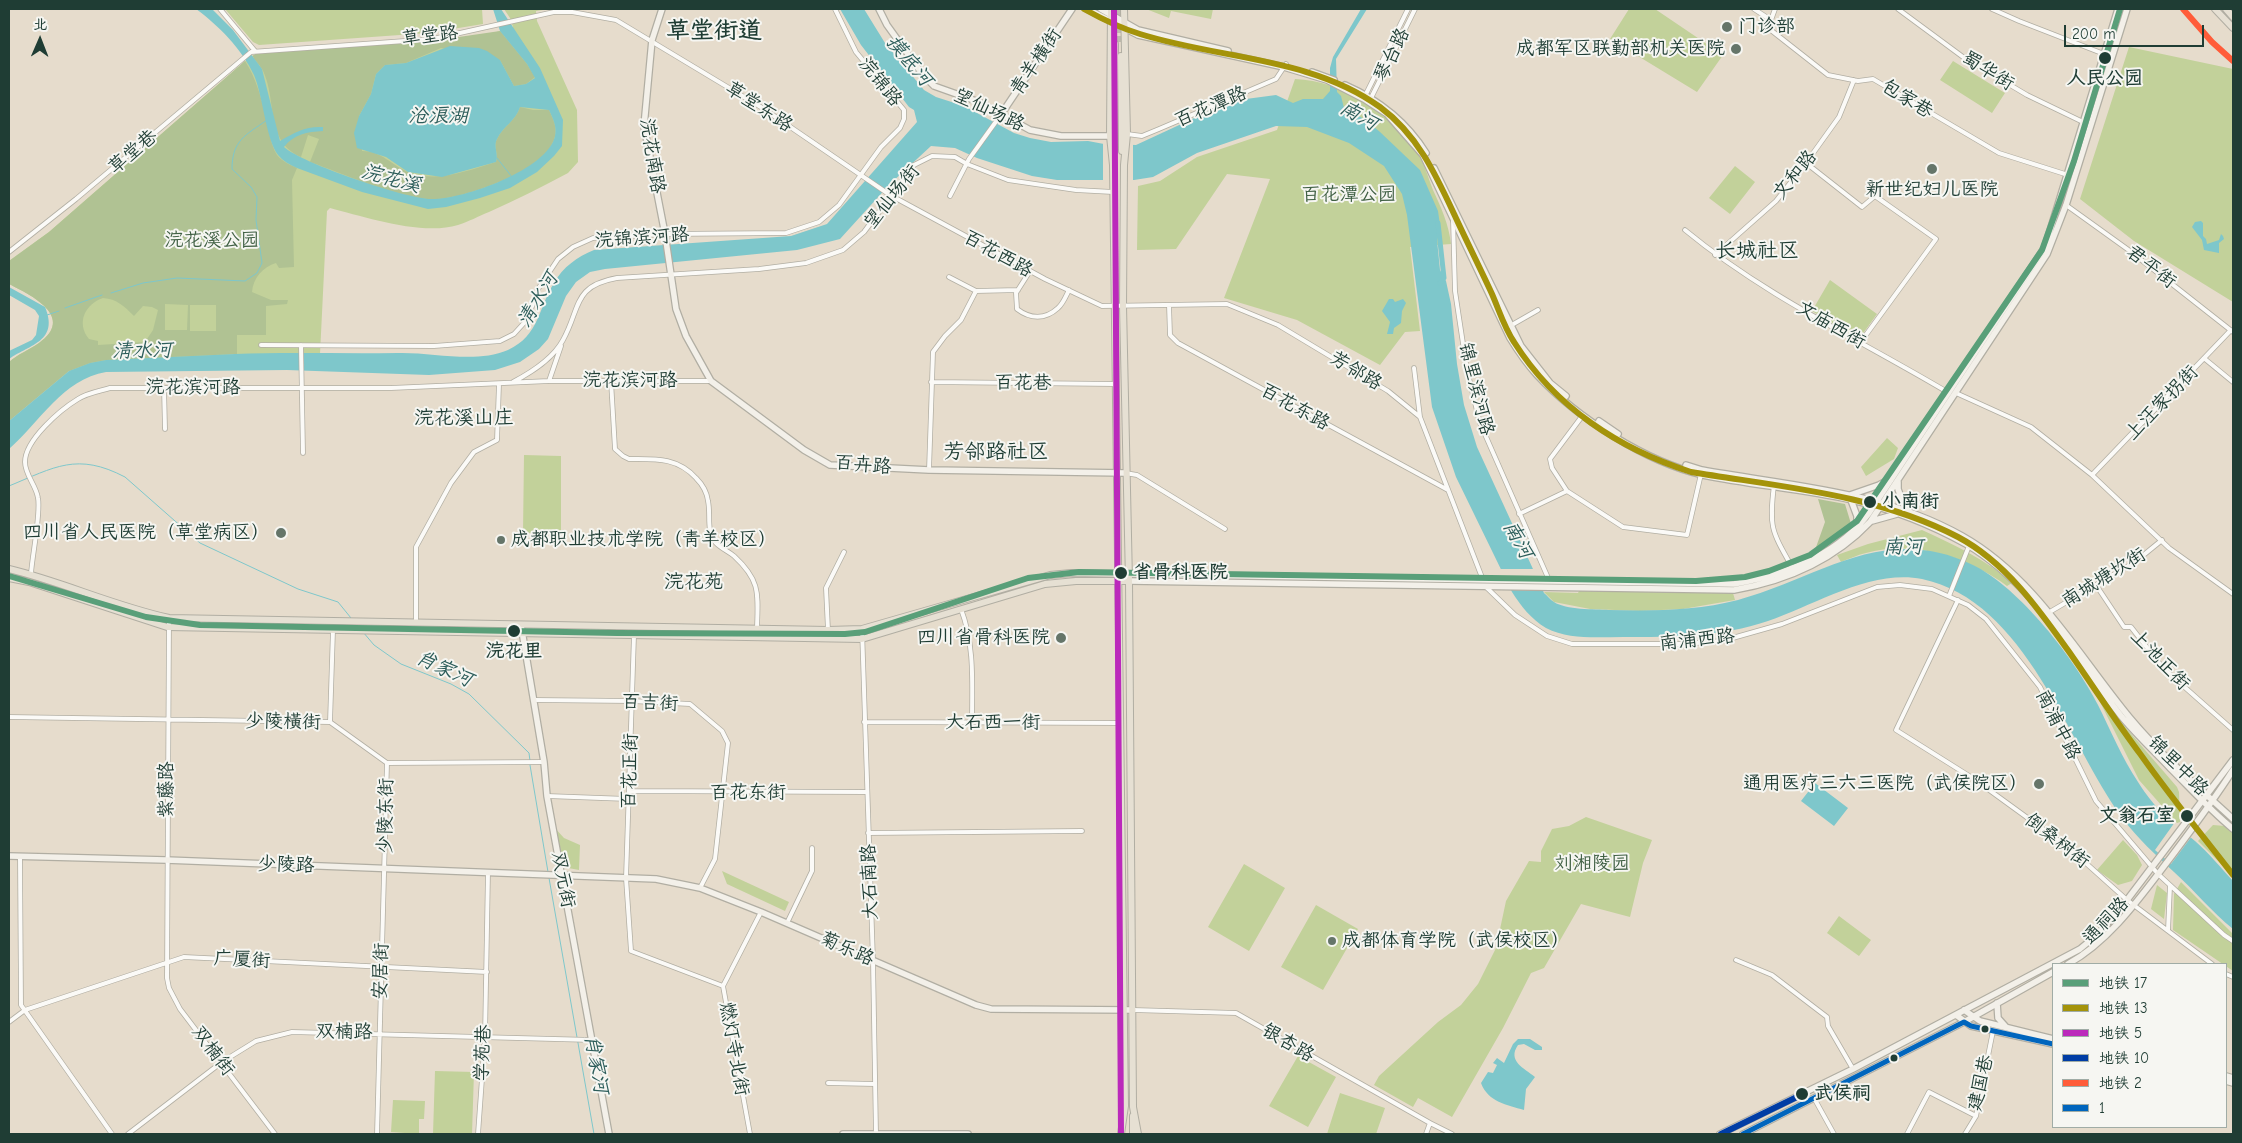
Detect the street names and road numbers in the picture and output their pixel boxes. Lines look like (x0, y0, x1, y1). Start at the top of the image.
street label: 草堂路 (400, 21, 460, 51)
street label: 青羊横街 (1005, 24, 1067, 100)
street label: 琴台路 (1369, 24, 1415, 86)
street label: 蜀华街 (1958, 46, 2018, 96)
street label: 浣锦路 (853, 53, 907, 111)
street label: 包家巷 (1877, 75, 1937, 123)
street label: 草堂东路 (721, 77, 797, 137)
street label: 百花潭路 (1172, 82, 1250, 132)
street label: 望仙场路 (950, 84, 1028, 136)
street label: 浣花南路 (635, 117, 669, 195)
street label: 草堂巷 (104, 125, 162, 179)
street label: 文和路 (1768, 146, 1822, 204)
street label: 望仙场街 (859, 160, 925, 234)
street label: 浣锦滨河路 (594, 223, 690, 253)
street label: 百花西路 (959, 226, 1037, 282)
street label: 君平街 (2122, 240, 2180, 294)
street label: 文庙西街 (1792, 296, 1870, 354)
street label: 锦里滨河路 (1453, 340, 1499, 438)
street label: 芳邻路 (1326, 347, 1386, 395)
street label: 上汪家拐街 (2121, 361, 2203, 445)
street label: 浣花滨河路 (583, 370, 677, 392)
street label: 百花巷 (994, 371, 1052, 395)
street label: 浣花滨河路 (146, 377, 240, 399)
street label: 百花东路 (1256, 379, 1334, 435)
street label: 百卉路 (834, 451, 892, 479)
street label: 南城塘坎街 (2058, 543, 2150, 613)
street label: 南浦西路 (1658, 625, 1736, 655)
street label: 上池正街 (2125, 625, 2195, 695)
street label: 南浦中路 (2031, 686, 2085, 764)
street label: 百吉街 (621, 690, 679, 716)
street label: 少陵横街 (245, 710, 321, 734)
street label: 大石西一街 (946, 712, 1040, 734)
street label: 锦里中路 (2143, 731, 2213, 801)
street label: 百花正街 (617, 733, 643, 809)
street label: 紫藤路 (156, 762, 178, 818)
street label: 少陵东街 (374, 778, 398, 854)
street label: 百花东街 (710, 782, 786, 804)
street label: 倒桑树街 (2020, 809, 2094, 873)
street label: 大石南路 (857, 844, 883, 920)
street label: 双元街 (546, 850, 580, 910)
street label: 少陵路 (257, 853, 315, 877)
street label: 通祠路 (2078, 892, 2134, 950)
street label: 菊乐路 (816, 927, 878, 971)
street label: 安居街 (369, 942, 393, 1000)
street label: 广厦街 (213, 947, 271, 973)
street label: 燃灯寺北街 (715, 1000, 753, 1098)
street label: 银杏路 (1258, 1019, 1318, 1067)
street label: 双楠路 (315, 1020, 373, 1044)
street label: 双楠街 (187, 1021, 239, 1081)
street label: 学苑巷 (470, 1024, 496, 1082)
street label: 建国巷 (1963, 1053, 1999, 1113)

